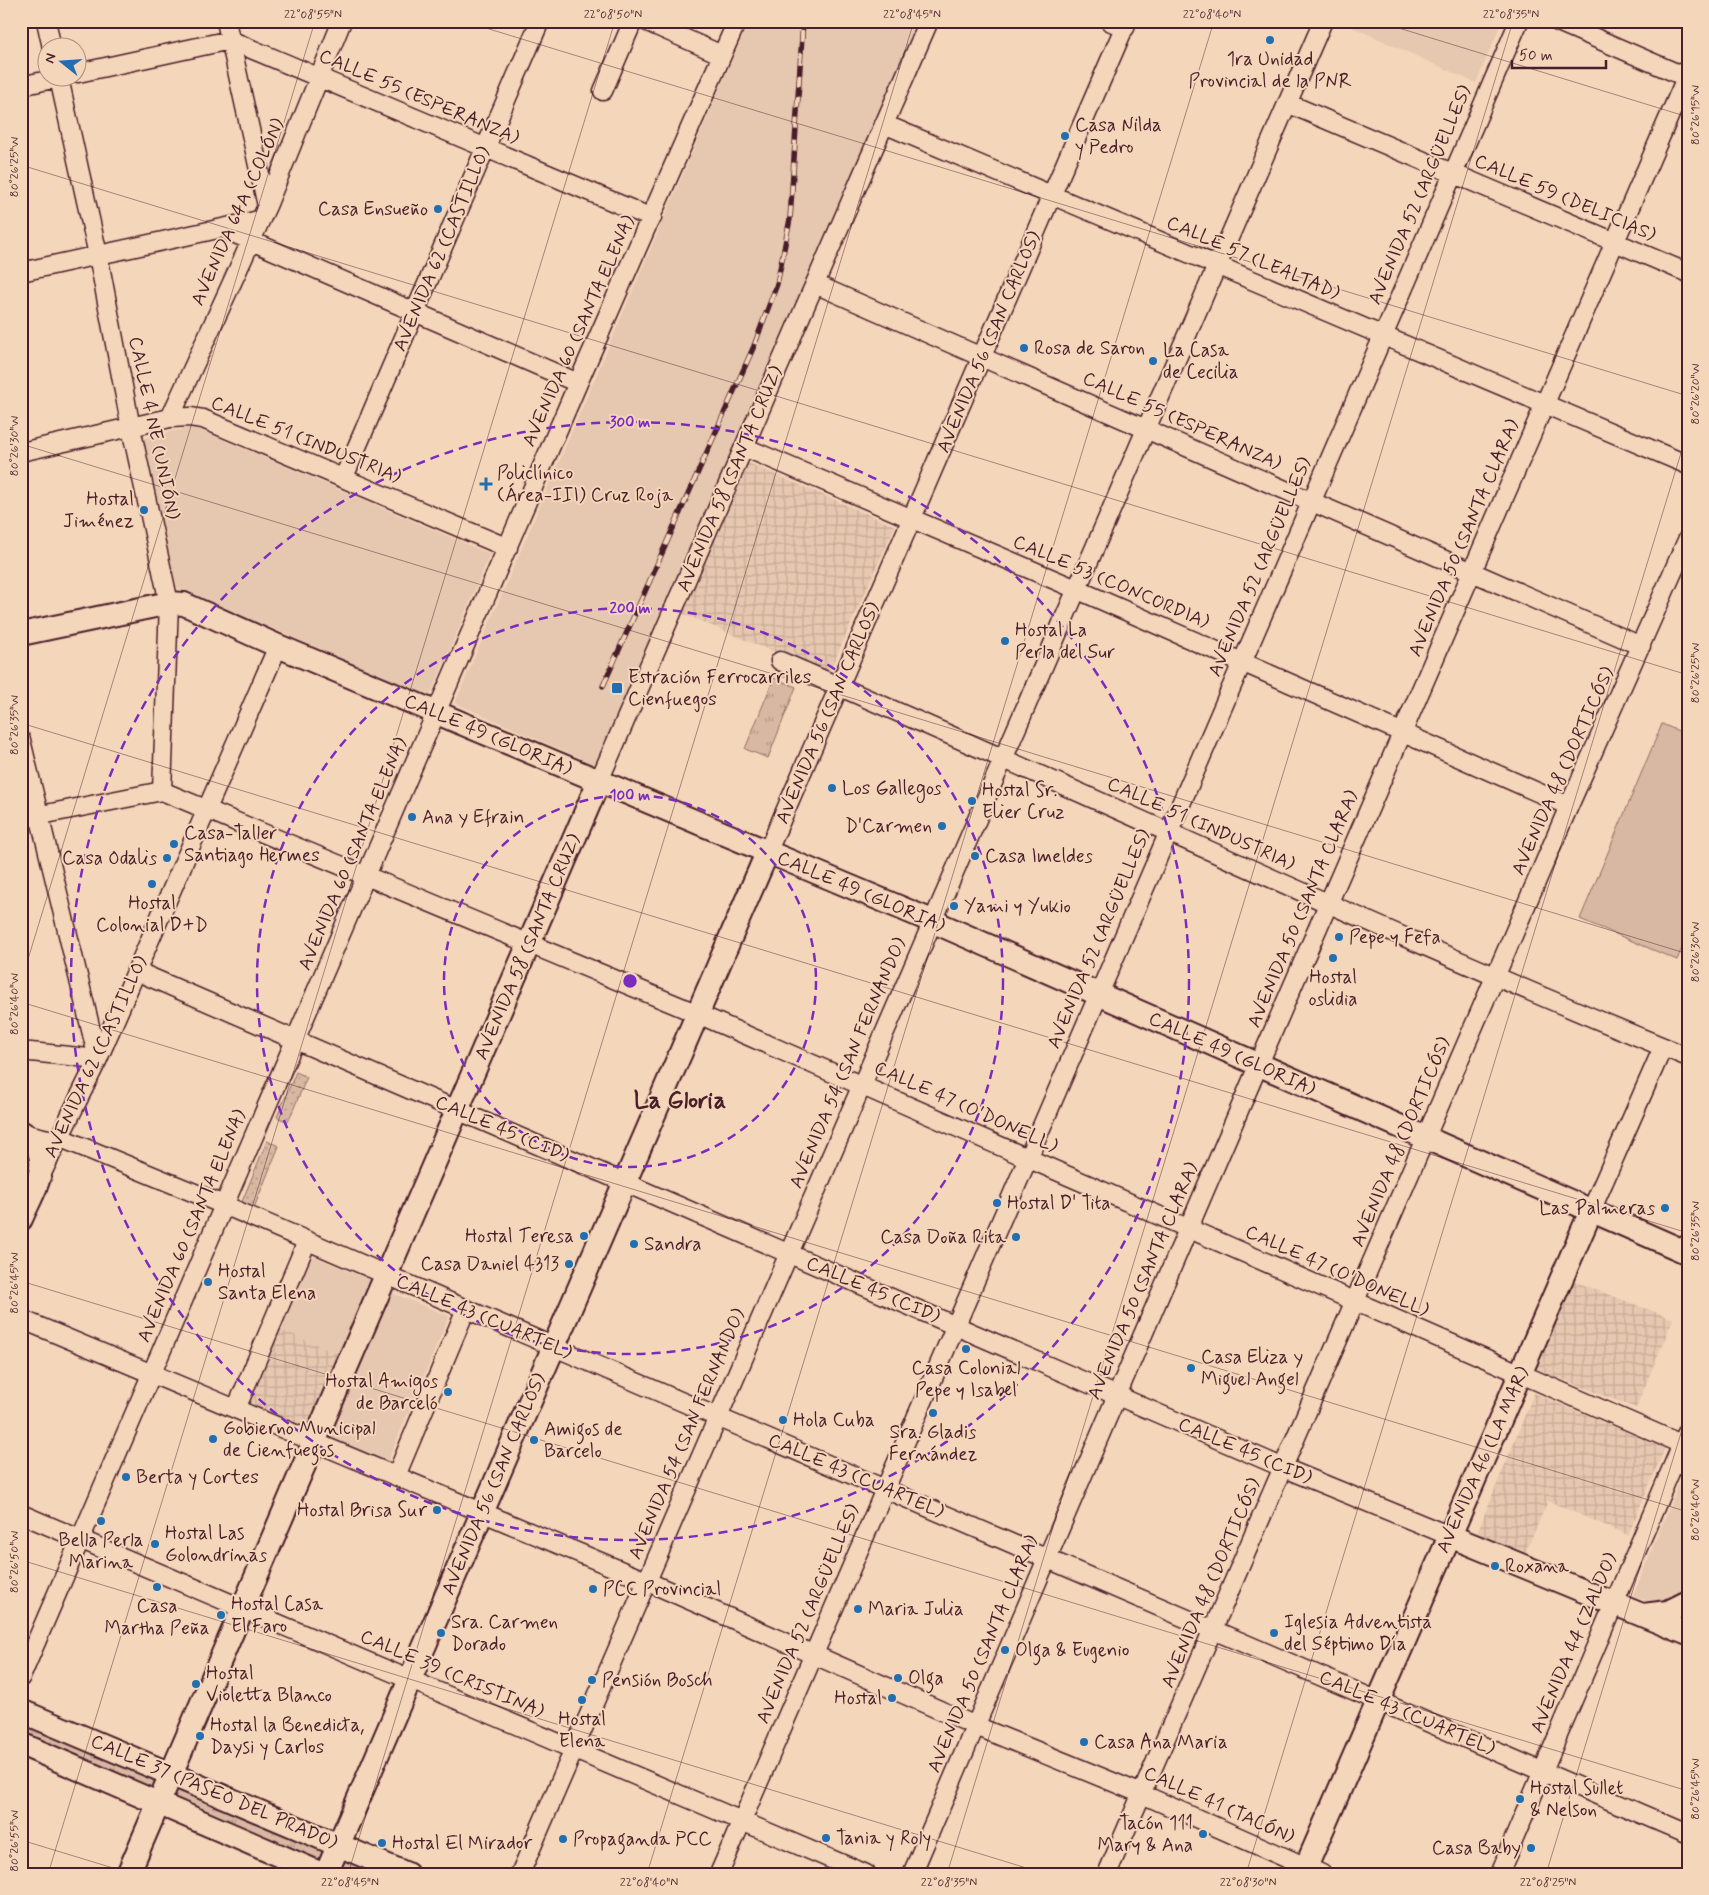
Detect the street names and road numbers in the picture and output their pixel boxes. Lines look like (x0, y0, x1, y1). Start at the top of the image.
street label: CALLE 55 (ESPERANZA) (315, 43, 523, 151)
street label: AVENIDA 52 (ARGÜELLES) (1362, 81, 1478, 309)
street label: AVENIDA 64A (COLÓN) (185, 114, 291, 310)
street label: AVENIDA 62 (CASTILLO) (388, 143, 497, 355)
street label: CALLE 59 (DELICIAS) (1471, 148, 1660, 248)
street label: CALLE 57 (LEALTAD) (1163, 210, 1344, 306)
street label: AVENIDA 60 (SANTA ELENA) (517, 211, 641, 451)
street label: AVENIDA 56 (SAN CARLOS) (931, 227, 1047, 457)
street label: CALLE 4 NE (UNIÓN) (122, 334, 186, 522)
street label: AVENIDA 58 (SANTA CRUZ) (671, 362, 789, 596)
street label: CALLE 55 (ESPERANZA) (1079, 366, 1286, 476)
street label: CALLE 51 (INDUSTRIA) (207, 390, 405, 490)
street label: AVENIDA 50 (SANTA CLARA) (1403, 415, 1525, 660)
street label: AVENIDA 52 (ARGÜELLES) (1202, 453, 1318, 681)
street label: CALLE 53 (CONCORDIA) (1009, 529, 1213, 635)
street label: AVENIDA 56 (SAN CARLOS) (770, 598, 886, 828)
street label: AVENIDA 48 (DORTICÓS) (1506, 663, 1620, 879)
street label: CALLE 49 (GLORIA) (400, 688, 576, 782)
street label: AVENIDA 60 (SANTA ELENA) (293, 734, 414, 974)
street label: CALLE 51 (INDUSTRIA) (1103, 771, 1299, 877)
street label: AVENIDA 50 (SANTA CLARA) (1242, 786, 1364, 1031)
street label: AVENIDA 52 (ARGÜELLES) (1041, 825, 1157, 1053)
street label: AVENIDA 58 (SANTA CRUZ) (469, 830, 587, 1064)
street label: CALLE 49 (GLORIA) (773, 845, 949, 939)
street label: AVENIDA 54 (SAN FERNANDO) (784, 934, 912, 1192)
street label: AVENIDA 62 (CASTILLO) (38, 952, 154, 1162)
street label: CALLE 49 (GLORIA) (1145, 1006, 1319, 1102)
street label: AVENIDA 48 (DORTICÓS) (1345, 1033, 1457, 1251)
street label: CALLE 47 (O'DONELL) (870, 1055, 1062, 1159)
street label: CALLE 45 (CID) (431, 1090, 573, 1169)
street label: AVENIDA 60 (SANTA ELENA) (132, 1106, 253, 1346)
street label: AVENIDA 50 (SANTA CLARA) (1082, 1158, 1204, 1403)
street label: CALLE 47 (O'DONELL) (1241, 1219, 1433, 1323)
street label: CALLE 45 (CID) (802, 1251, 944, 1330)
street label: CALLE 43 (CUARTEL) (392, 1269, 576, 1365)
street label: AVENIDA 54 (SAN FERNANDO) (623, 1305, 751, 1563)
street label: AVENIDA 46 (LA MAR) (1431, 1363, 1535, 1557)
street label: AVENIDA 56 (SAN CARLOS) (436, 1369, 552, 1599)
street label: CALLE 45 (CID) (1174, 1412, 1316, 1491)
street label: CALLE 43 (CUARTEL) (764, 1428, 948, 1524)
street label: AVENIDA 48 (DORTICÓS) (1155, 1474, 1267, 1692)
street label: AVENIDA 52 (ARGÜELLES) (750, 1500, 866, 1728)
street label: AVENIDA 50 (SANTA CLARA) (922, 1531, 1044, 1776)
street label: AVENIDA 44 (ZALDO) (1525, 1549, 1623, 1737)
street label: CALLE 39 (CRISTINA) (356, 1624, 548, 1724)
street label: CALLE 43 (CUARTEL) (1315, 1665, 1499, 1761)
street label: CALLE 37 (PASEO DEL PRADO) (87, 1729, 341, 1856)
street label: CALLE 41 (TACÓN) (1140, 1761, 1298, 1850)

